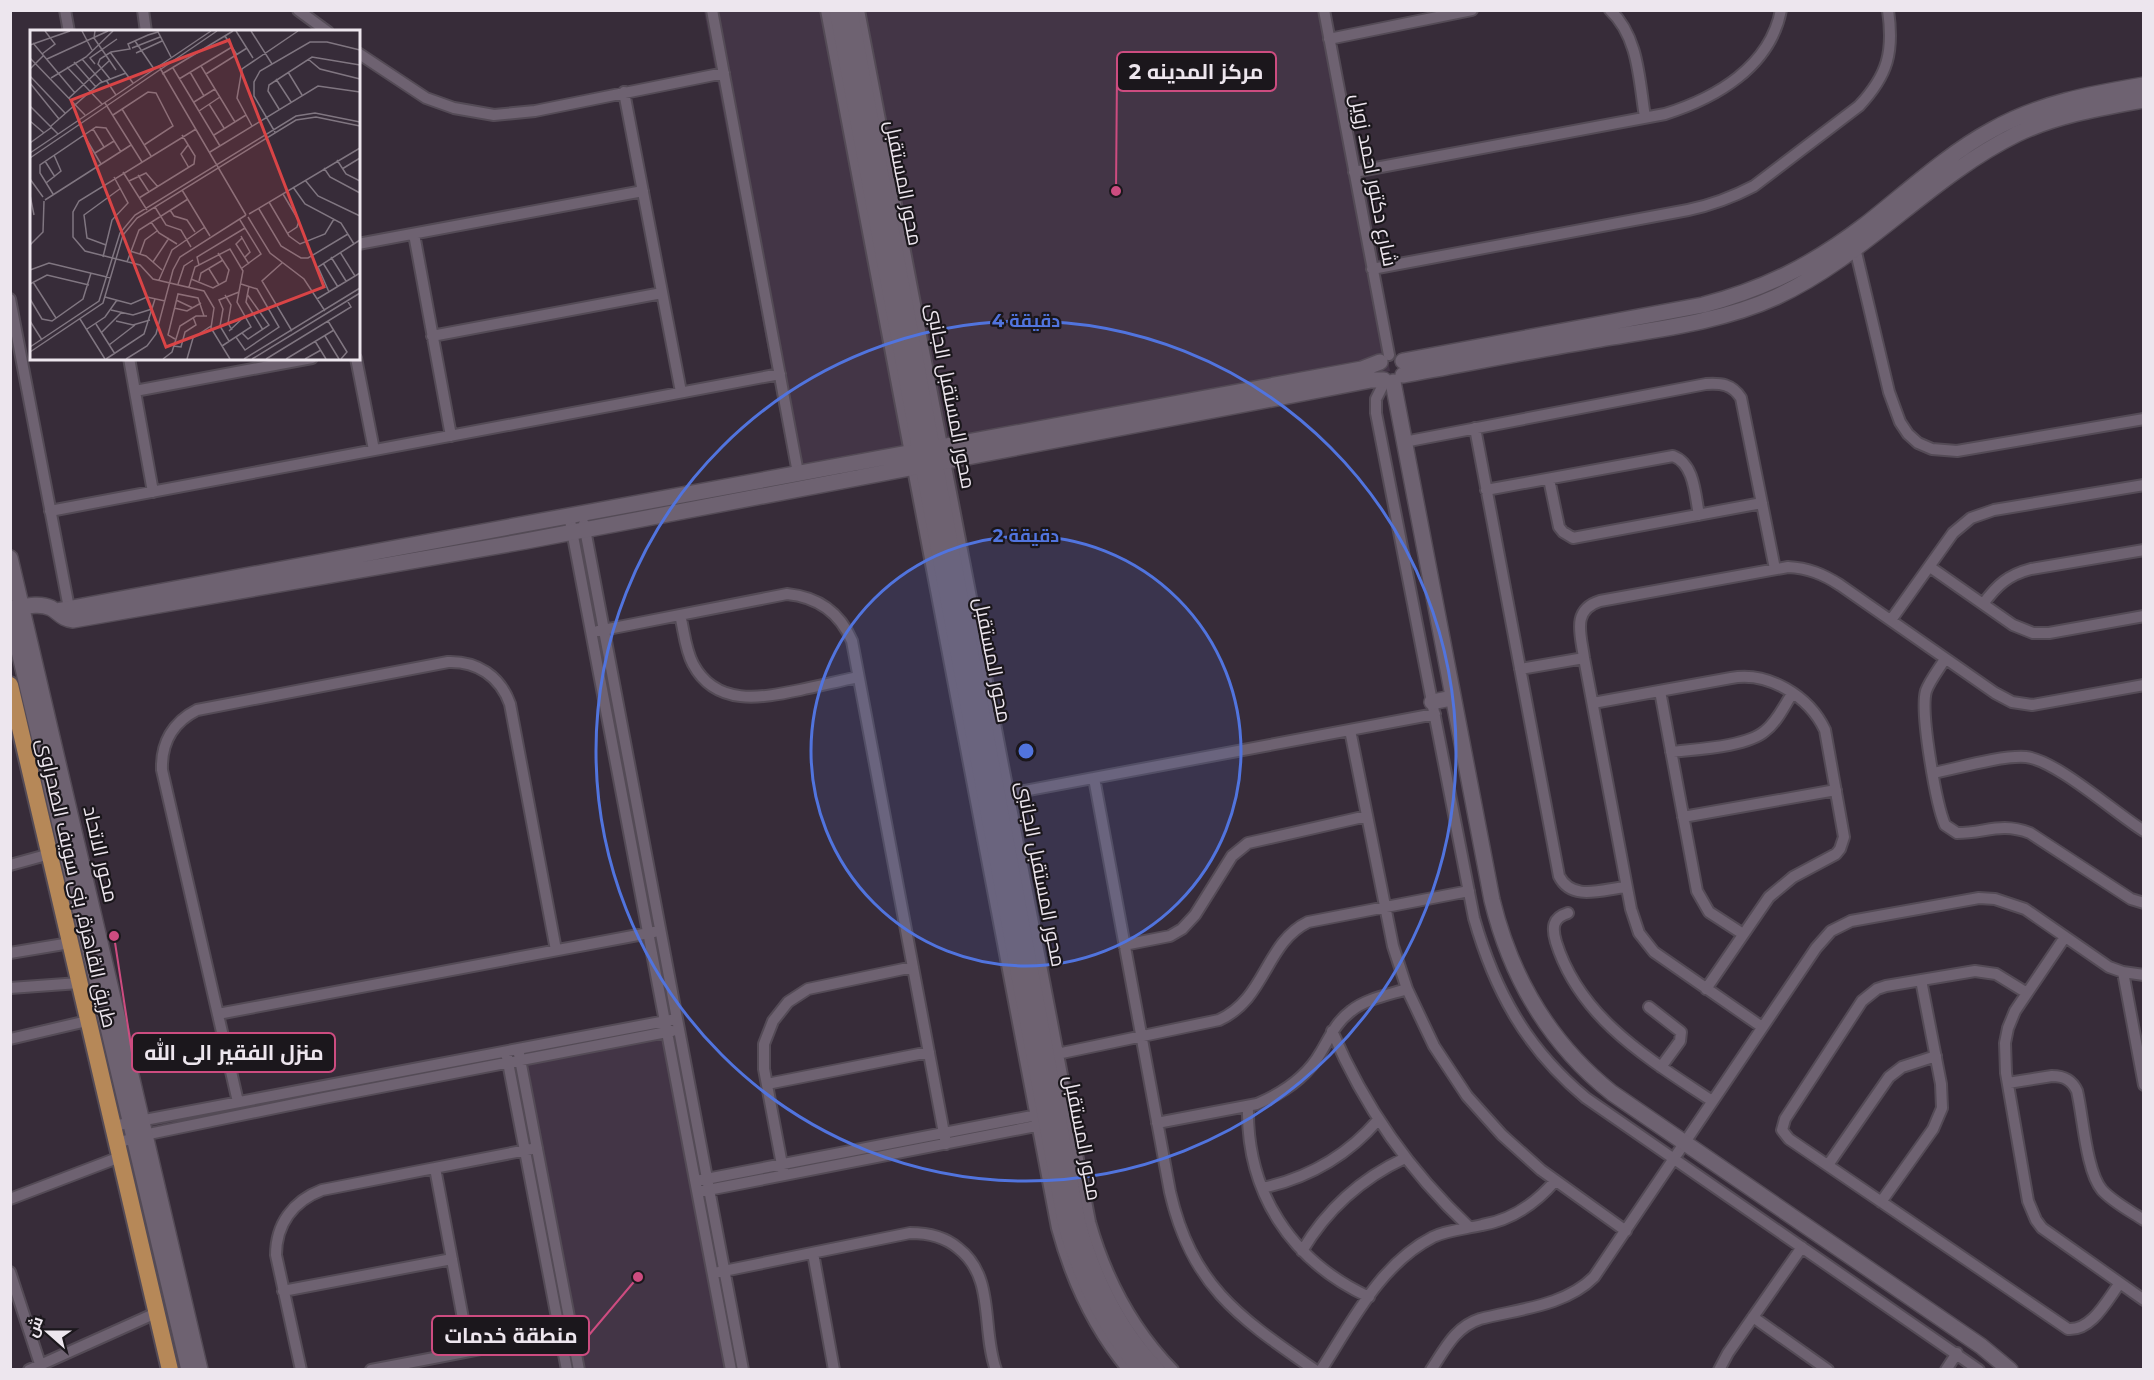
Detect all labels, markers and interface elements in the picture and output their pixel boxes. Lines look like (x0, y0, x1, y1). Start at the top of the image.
inset map (30, 30, 360, 360)
callout: مركز المدينه 2 (1117, 52, 1276, 91)
text: مركز المدينه 2 (1129, 59, 1263, 84)
street label: شارع دكتور احمد زويل (1344, 92, 1403, 269)
street label: محور المستقبل (879, 118, 928, 248)
street label: محور المستقبل الجانبى (920, 301, 981, 491)
text: 4 دقيقة (992, 310, 1060, 332)
text: 2 دقيقة (993, 525, 1059, 547)
street label: محور المستقبل (968, 595, 1017, 725)
street label: طريق القاهرة, بنى سويف الصحراوى (31, 736, 122, 1030)
centre of rings (1016, 741, 1036, 761)
street label: محور المستقبل الجانبى (1010, 779, 1071, 969)
street label: محور الاتحاد (78, 803, 124, 905)
callout: منزل الفقير الى الله (132, 1033, 335, 1072)
text: منزل الفقير الى الله (144, 1038, 324, 1065)
street label: محور المستقبل (1058, 1073, 1107, 1203)
north arrow (18, 1302, 78, 1362)
text: ش (22, 1314, 47, 1340)
callout: منطقة خدمات (432, 1316, 589, 1355)
text: منطقة خدمات (444, 1323, 578, 1348)

